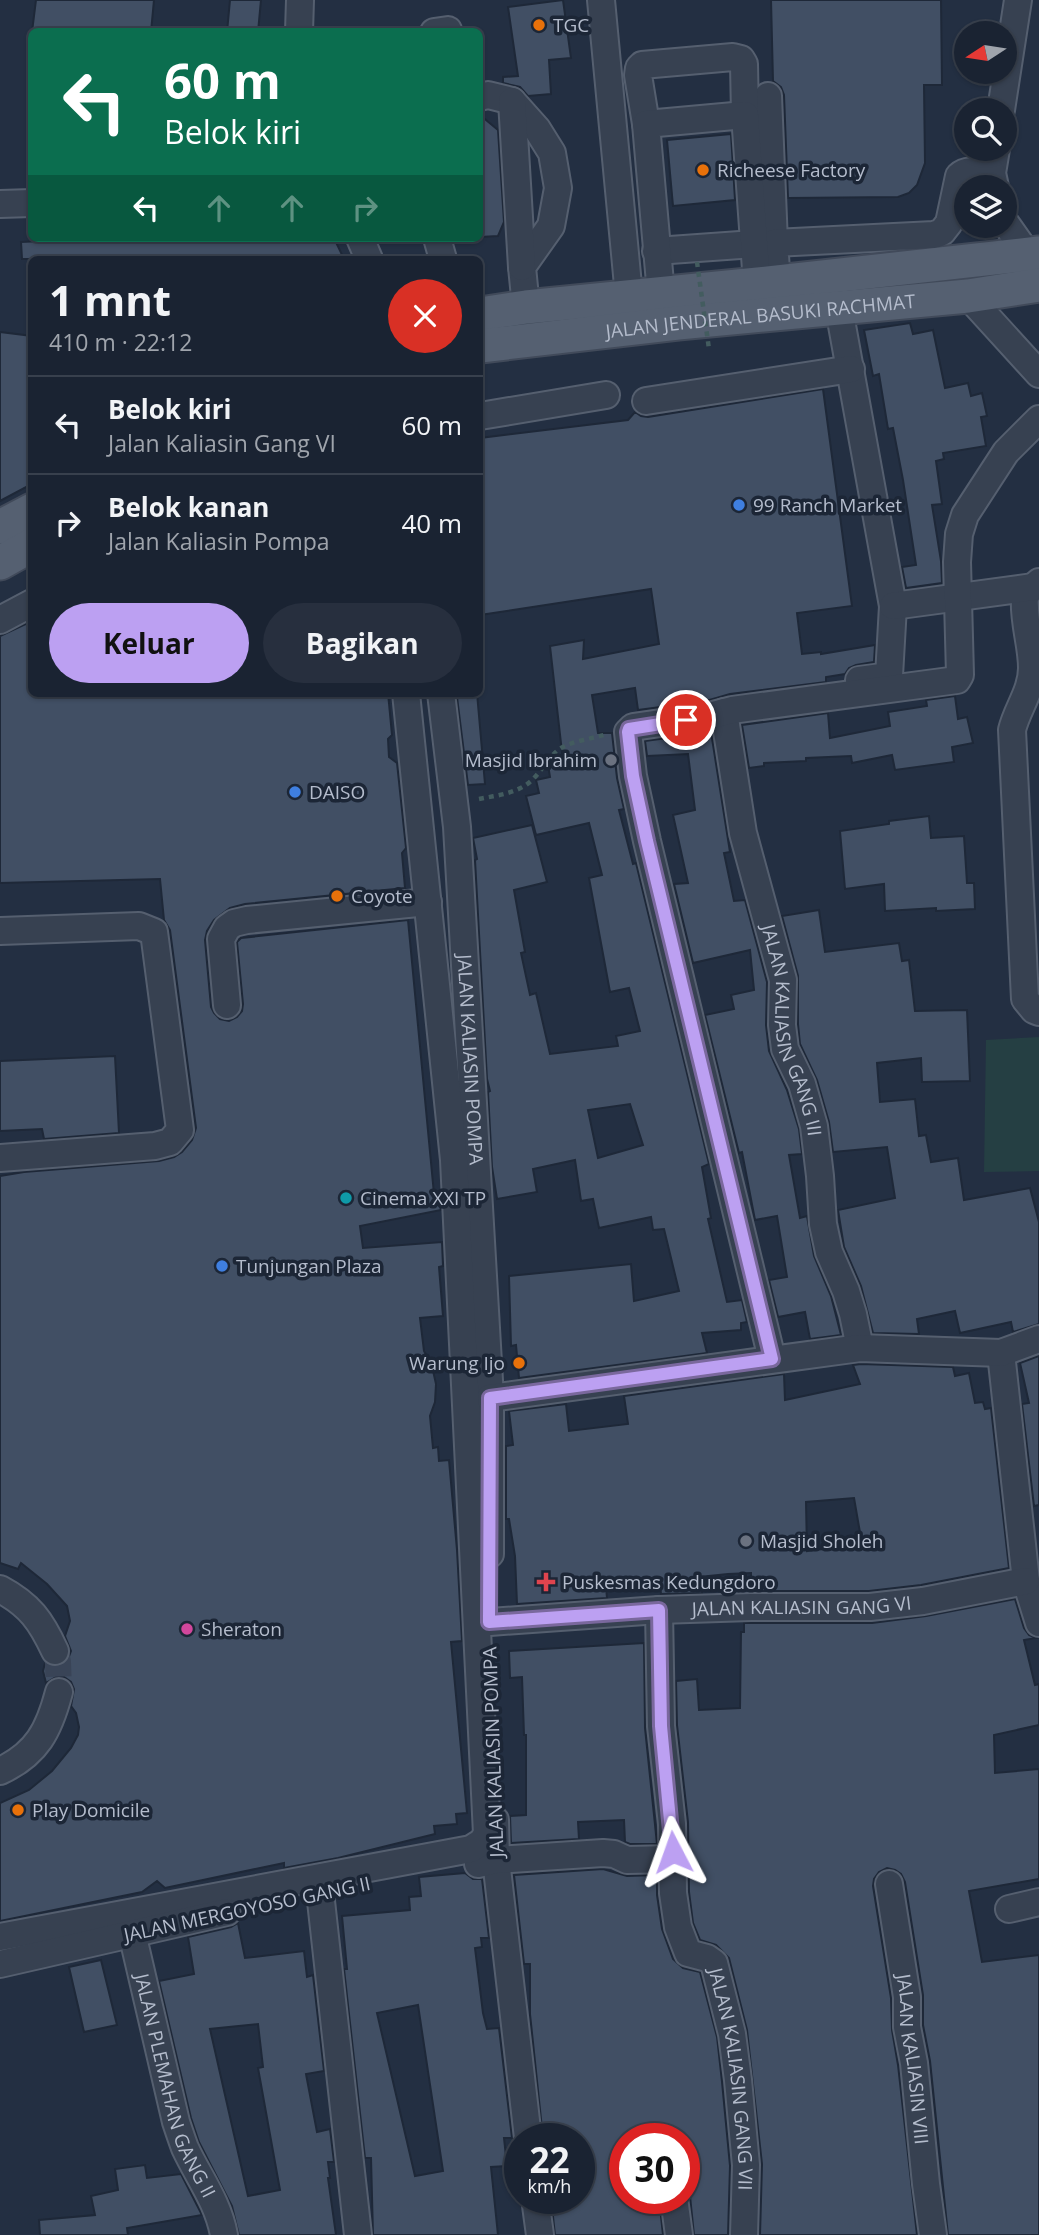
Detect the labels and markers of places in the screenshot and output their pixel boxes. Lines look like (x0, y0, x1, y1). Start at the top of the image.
place label: TGC (553, 12, 589, 38)
marker: TGC (531, 17, 547, 33)
place label: Richeese Factory (717, 157, 866, 183)
marker: Richeese Factory (695, 162, 711, 178)
place label: 99 Ranch Market (753, 492, 902, 518)
marker: 99 Ranch Market (731, 497, 747, 513)
pin (656, 690, 716, 750)
place label: Masjid Ibrahim (465, 747, 597, 773)
marker: Masjid Ibrahim (603, 752, 619, 768)
place label: DAISO (309, 779, 365, 805)
marker: DAISO (287, 784, 303, 800)
place label: Coyote (351, 883, 413, 909)
marker: Coyote (329, 888, 345, 904)
place label: Cinema XXI TP (360, 1185, 486, 1211)
marker: Cinema XXI TP (338, 1190, 354, 1206)
place label: Tunjungan Plaza (236, 1253, 382, 1279)
marker: Tunjungan Plaza (214, 1258, 230, 1274)
place label: Warung Ijo (409, 1350, 505, 1376)
marker: Warung Ijo (511, 1355, 527, 1371)
place label: Masjid Sholeh (760, 1528, 883, 1554)
marker: Masjid Sholeh (738, 1533, 754, 1549)
place label: Puskesmas Kedungdoro (562, 1569, 776, 1595)
marker: Puskesmas Kedungdoro (536, 1572, 556, 1592)
place label: Sheraton (201, 1616, 282, 1642)
marker: Sheraton (179, 1621, 195, 1637)
place label: Play Domicile (32, 1797, 150, 1823)
marker: Play Domicile (10, 1802, 26, 1818)

